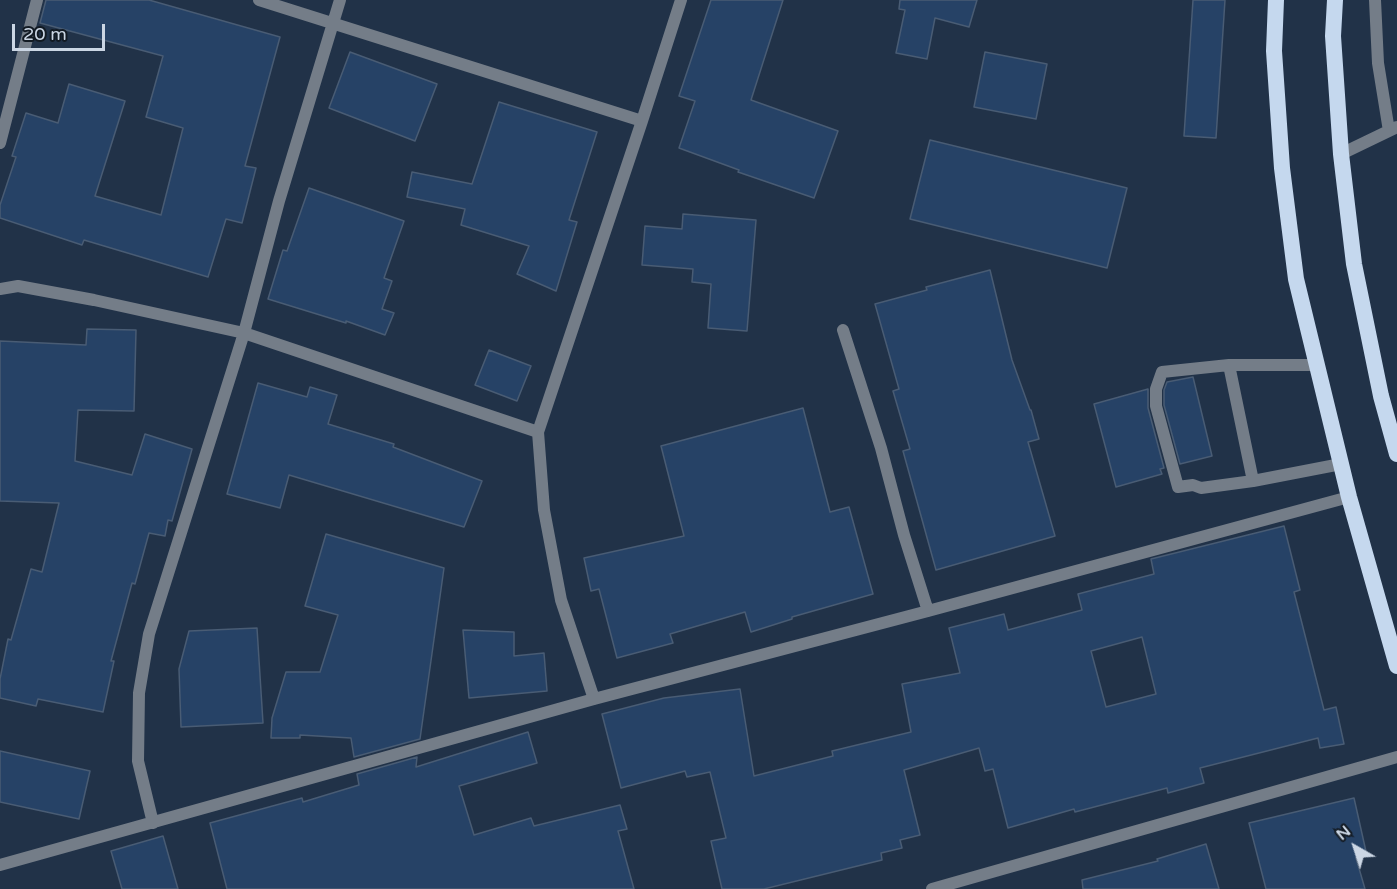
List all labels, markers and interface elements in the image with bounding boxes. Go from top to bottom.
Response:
scale bar [15,12,108,50]
text: 20 m [23,23,67,45]
north arrow [1325,817,1385,877]
text: N [1332,821,1355,845]

